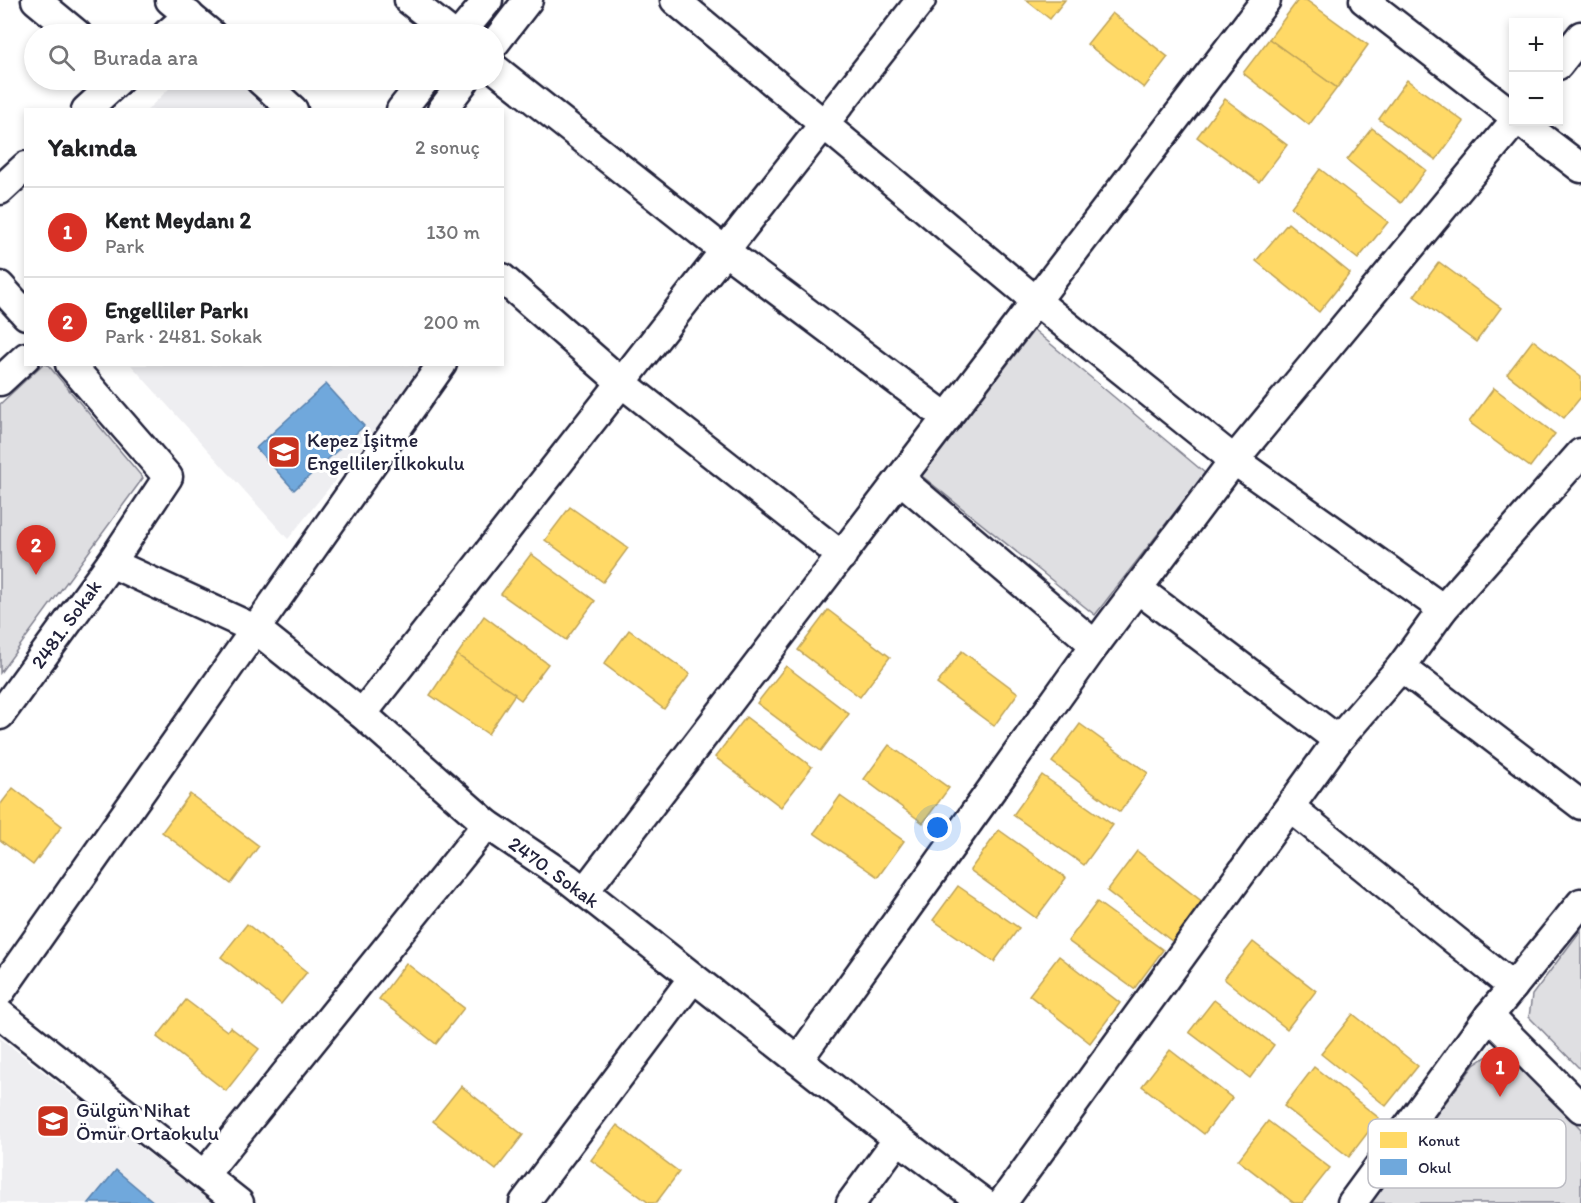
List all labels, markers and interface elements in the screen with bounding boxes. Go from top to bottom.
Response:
map controls [1509,18,1563,126]
button: + [1509,18,1563,72]
search box [24,24,504,90]
icon: search [45,41,78,74]
text: Burada ara [93,44,198,71]
button: − [1509,72,1563,126]
text: Yakında [48,131,137,163]
text: 2 sonuç [415,135,480,159]
text: Kent Meydanı 2 [105,207,251,234]
text: 1 [63,220,72,244]
text: 130 m [426,220,480,244]
text: Park [105,234,144,258]
text: Engelliler Parkı [105,297,249,324]
text: 2 [62,310,73,334]
text: 200 m [424,310,480,334]
text: Park · 2481. Sokak [105,324,262,348]
place label: Kepez İşitme Engelliler İlkokulu [307,428,465,475]
school or university icon: Kepez İşitme Engelliler İlkokulu [266,434,302,470]
pin: 2 [16,526,56,575]
street label: 2481. Sokak [26,575,106,673]
your location [923,813,952,842]
street label: 2470. Sokak [504,831,604,913]
pin: 1 [1480,1048,1520,1097]
place label: Gülgün Nihat Ömür Ortaokulu [76,1098,219,1145]
school or university icon: Gülgün Nihat Ömür Ortaokulu [35,1103,71,1139]
legend [1368,1119,1566,1188]
text: Konut [1418,1131,1460,1150]
text: Okul [1418,1158,1452,1177]

